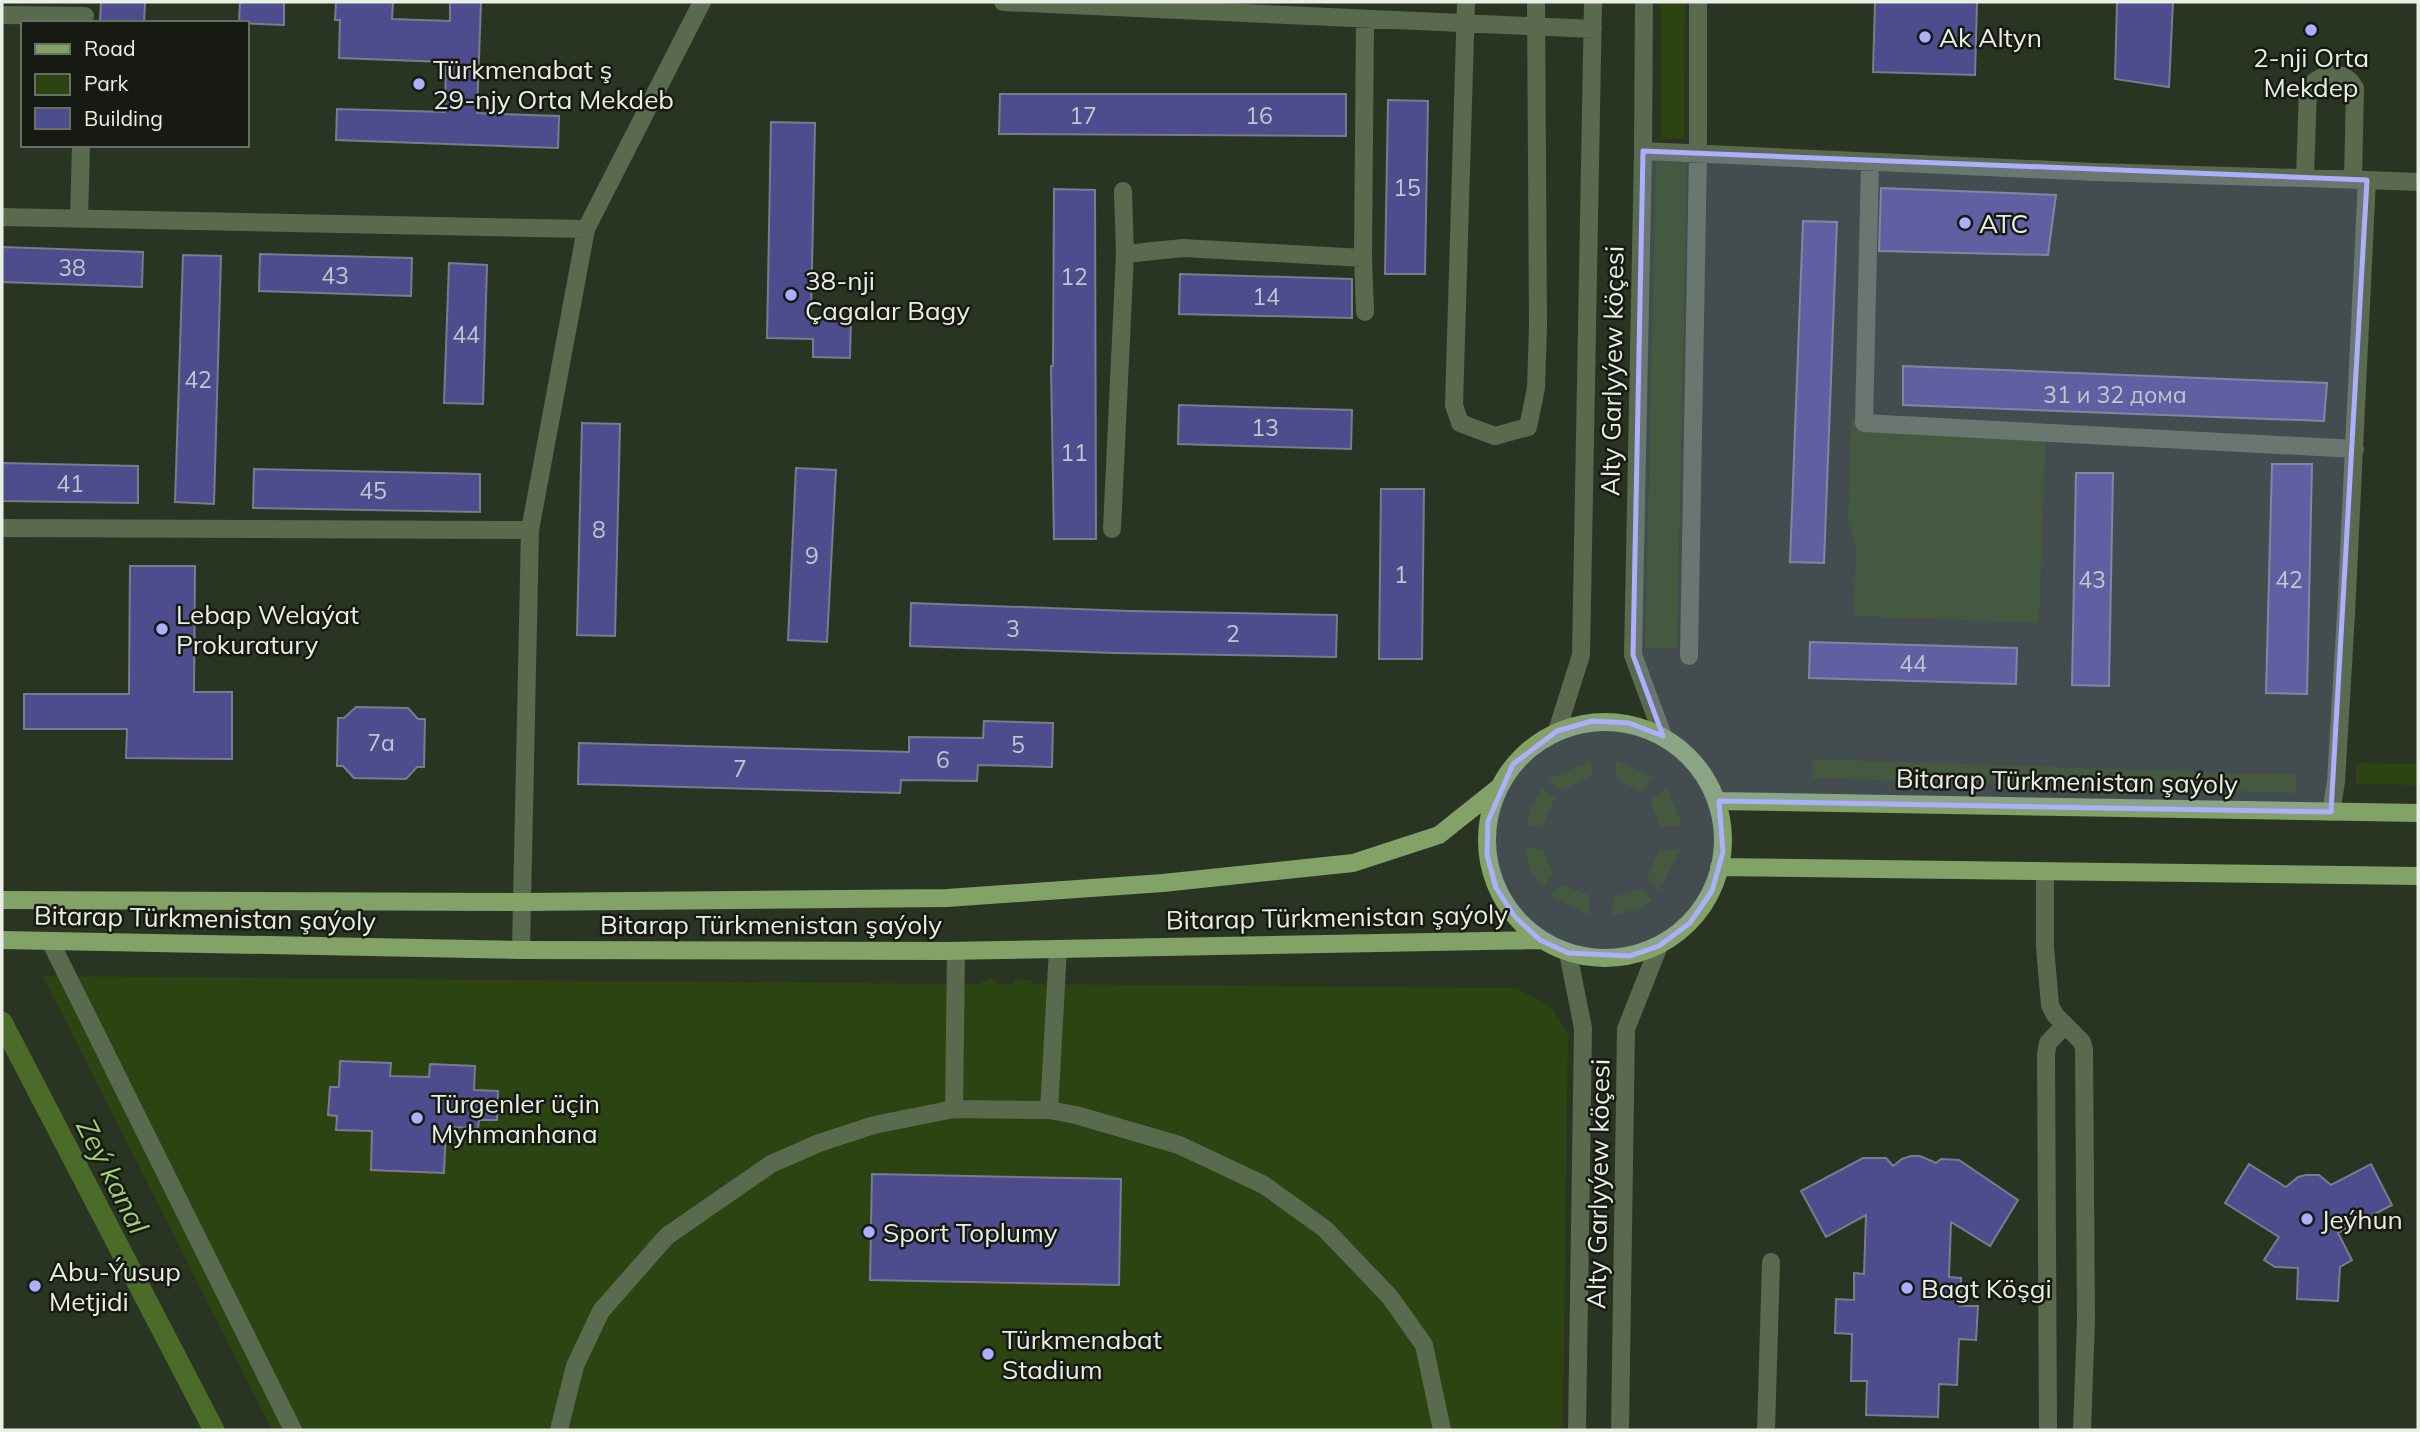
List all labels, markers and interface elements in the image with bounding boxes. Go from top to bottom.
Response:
legend [21,21,248,147]
place label: Ak Altyn [1939,21,2042,54]
marker: 2-nji Orta Mekdep [2303,22,2319,38]
marker: Ak Altyn [1917,29,1933,45]
text: Road [84,35,135,61]
place label: 2-nji Orta Mekdep [2253,41,2369,104]
place label: Türkmenabat ş 29-njy Orta Mekdeb [433,53,674,116]
text: Park [84,70,128,96]
marker: Türkmenabat ş 29-njy Orta Mekdeb [411,76,427,92]
house number: 17 [1069,101,1097,130]
house number: 16 [1245,101,1273,130]
text: Building [84,105,163,131]
house number: 15 [1393,173,1421,202]
place label: АТС [1979,207,2028,240]
marker: АТС [1957,215,1973,231]
street label: Alty Garlyýew köçesi [1593,246,1631,496]
house number: 38 [58,253,86,282]
house number: 43 [321,261,349,290]
house number: 12 [1060,262,1088,291]
place label: 38-nji Çagalar Bagy [805,264,970,327]
house number: 14 [1252,282,1280,311]
marker: 38-nji Çagalar Bagy [783,287,799,303]
house number: 44 [452,320,480,349]
house number: 42 [184,365,212,394]
house number: 31 и 32 дома [2043,380,2187,409]
house number: 13 [1251,413,1279,442]
house number: 11 [1060,438,1088,467]
house number: 41 [56,469,84,498]
house number: 45 [359,476,387,505]
house number: 8 [592,515,606,544]
house number: 9 [805,541,819,570]
house number: 1 [1394,560,1408,589]
house number: 43 [2078,565,2106,594]
house number: 42 [2275,565,2303,594]
place label: Lebap Welaýat Prokuratury [176,598,359,661]
house number: 3 [1006,614,1020,643]
house number: 2 [1226,619,1240,648]
marker: Lebap Welaýat Prokuratury [154,621,170,637]
house number: 44 [1899,649,1927,678]
house number: 7a [367,728,395,757]
house number: 5 [1011,730,1025,759]
house number: 6 [936,745,950,774]
house number: 7 [733,754,747,783]
street label: Bitarap Türkmenistan şaýoly [1896,762,2239,800]
street label: Bitarap Türkmenistan şaýoly [1166,898,1509,936]
street label: Bitarap Türkmenistan şaýoly [34,899,377,937]
street label: Bitarap Türkmenistan şaýoly [600,908,942,941]
street label: Alty Garlyýew köçesi [1579,1059,1617,1309]
place label: Türgenler üçin Myhmanhana [431,1087,600,1150]
marker: Türgenler üçin Myhmanhana [409,1110,425,1126]
water label: Zeý kanal [69,1113,157,1240]
place label: Jeýhun [2321,1203,2403,1236]
marker: Jeýhun [2299,1211,2315,1227]
place label: Sport Toplumy [883,1216,1058,1249]
marker: Sport Toplumy [861,1224,877,1240]
place label: Abu-Ýusup Metjidi [49,1255,181,1318]
place label: Bagt Köşgi [1921,1272,2052,1305]
marker: Abu-Ýusup Metjidi [27,1278,43,1294]
marker: Bagt Köşgi [1899,1280,1915,1296]
place label: Türkmenabat Stadium [1002,1323,1162,1386]
marker: Türkmenabat Stadium [980,1346,996,1362]

